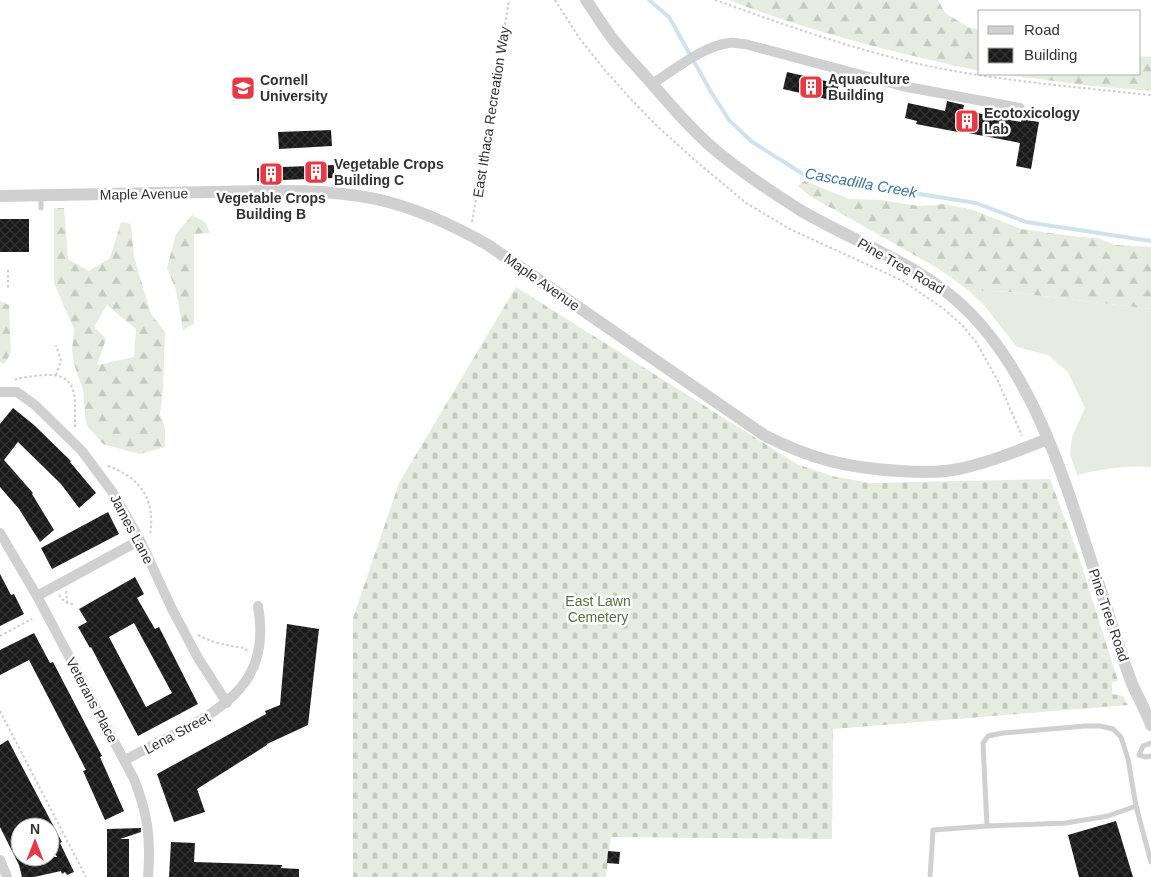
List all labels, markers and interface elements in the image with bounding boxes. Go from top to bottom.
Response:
legend [978,10,1141,75]
text: Road [1024,21,1060,38]
street label: East Ithaca Recreation Way [470,25,512,199]
text: Building [1024,46,1077,63]
place label: Aquaculture Building [828,71,910,103]
place label: Cornell University [260,72,328,104]
building icon: Aquaculture Building [798,74,824,100]
school or university icon: Cornell University [230,75,256,101]
place label: Ecotoxicology Lab [984,105,1080,137]
building icon: Ecotoxicology Lab [954,108,980,134]
place label: Vegetable Crops Building C [334,156,444,188]
building icon: Vegetable Crops Building C [303,159,329,185]
building icon: Vegetable Crops Building B [258,161,284,187]
water label: Cascadilla Creek [804,164,920,201]
street label: Maple Avenue [100,185,189,203]
place label: Vegetable Crops Building B [216,190,326,222]
street label: Pine Tree Road [855,235,947,297]
street label: Maple Avenue [501,250,583,314]
street label: James Lane [107,492,157,567]
street label: Pine Tree Road [1086,566,1132,664]
park label: East Lawn Cemetery [565,593,631,625]
street label: Veterans Place [63,655,121,746]
street label: Lena Street [141,709,213,757]
north arrow [10,817,60,867]
text: N [30,821,40,837]

